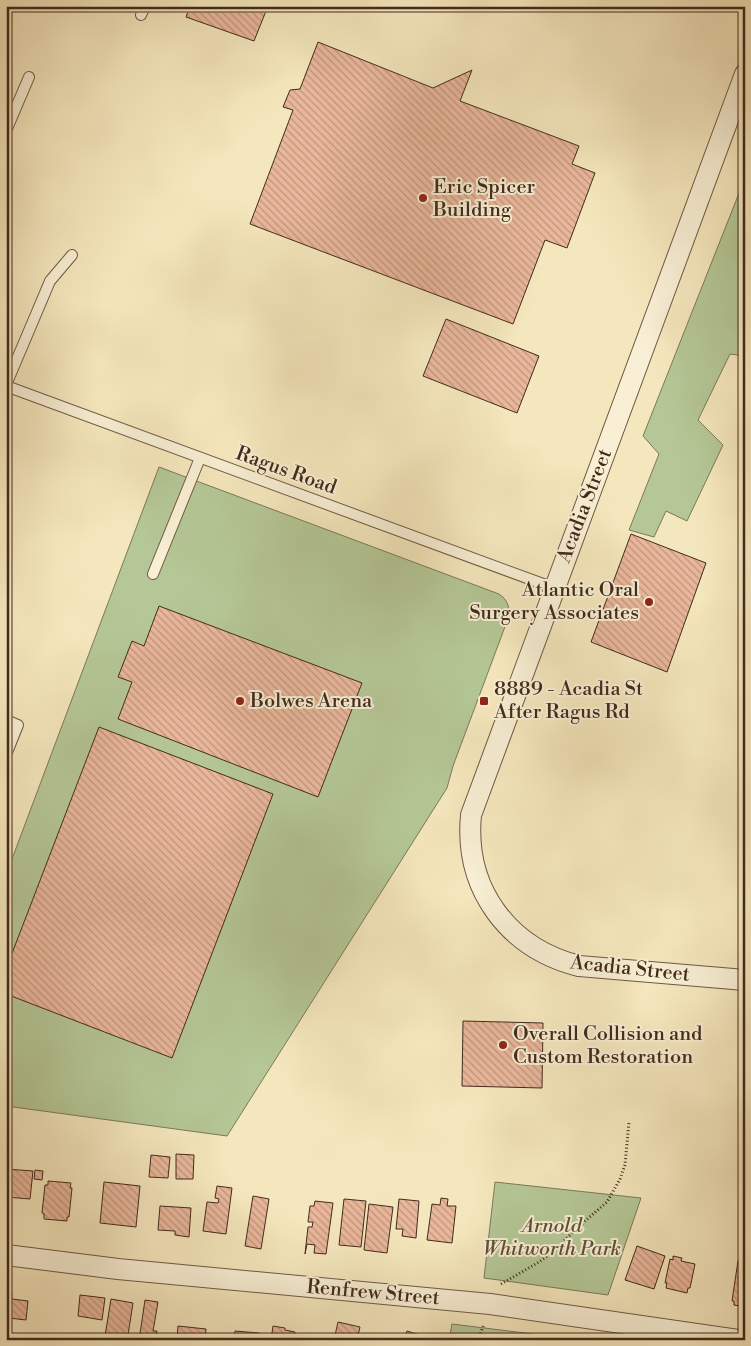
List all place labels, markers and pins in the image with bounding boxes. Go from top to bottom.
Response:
place label: Eric Spicer Building [432,175,536,223]
marker: Eric Spicer Building [417,192,429,204]
place label: Atlantic Oral Surgery Associates [469,578,639,626]
marker: Atlantic Oral Surgery Associates [643,596,655,608]
place label: 8889 - Acadia St After Ragus Rd [493,677,643,725]
place label: Bolwes Arena [249,689,373,714]
marker: Bolwes Arena [234,695,246,707]
marker: 8889 - Acadia St After Ragus Rd [478,695,490,707]
place label: Overall Collision and Custom Restoration [513,1022,703,1070]
marker: Overall Collision and Custom Restoration [497,1039,509,1051]

